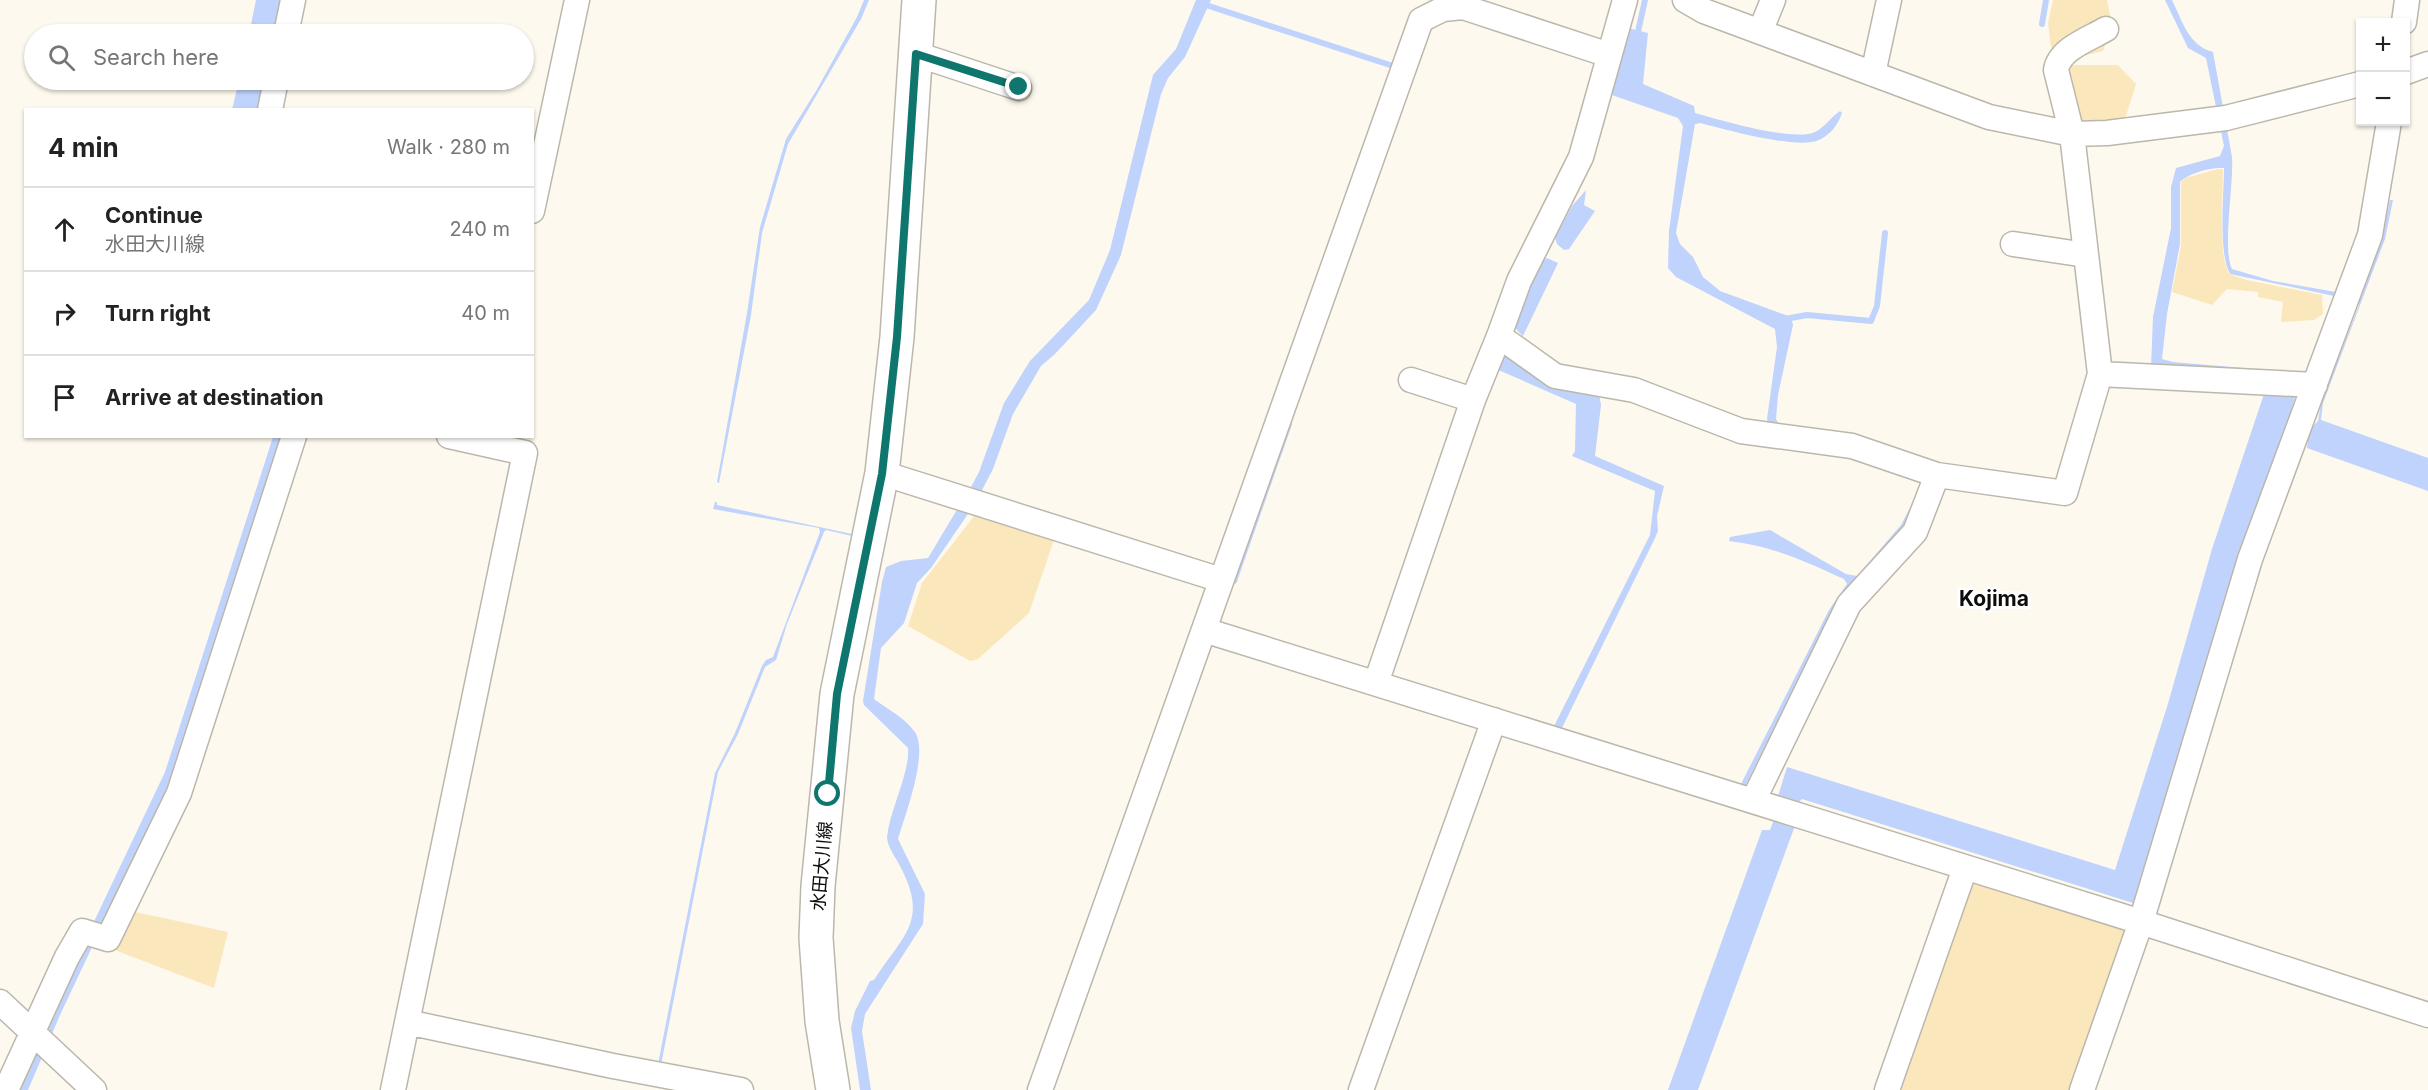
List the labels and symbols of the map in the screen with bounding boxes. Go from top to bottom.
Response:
route end [1005,73,1031,99]
district label: Kojima [1959,586,2029,611]
route start [814,780,840,806]
street label: 水田大川線 [807,820,836,912]

